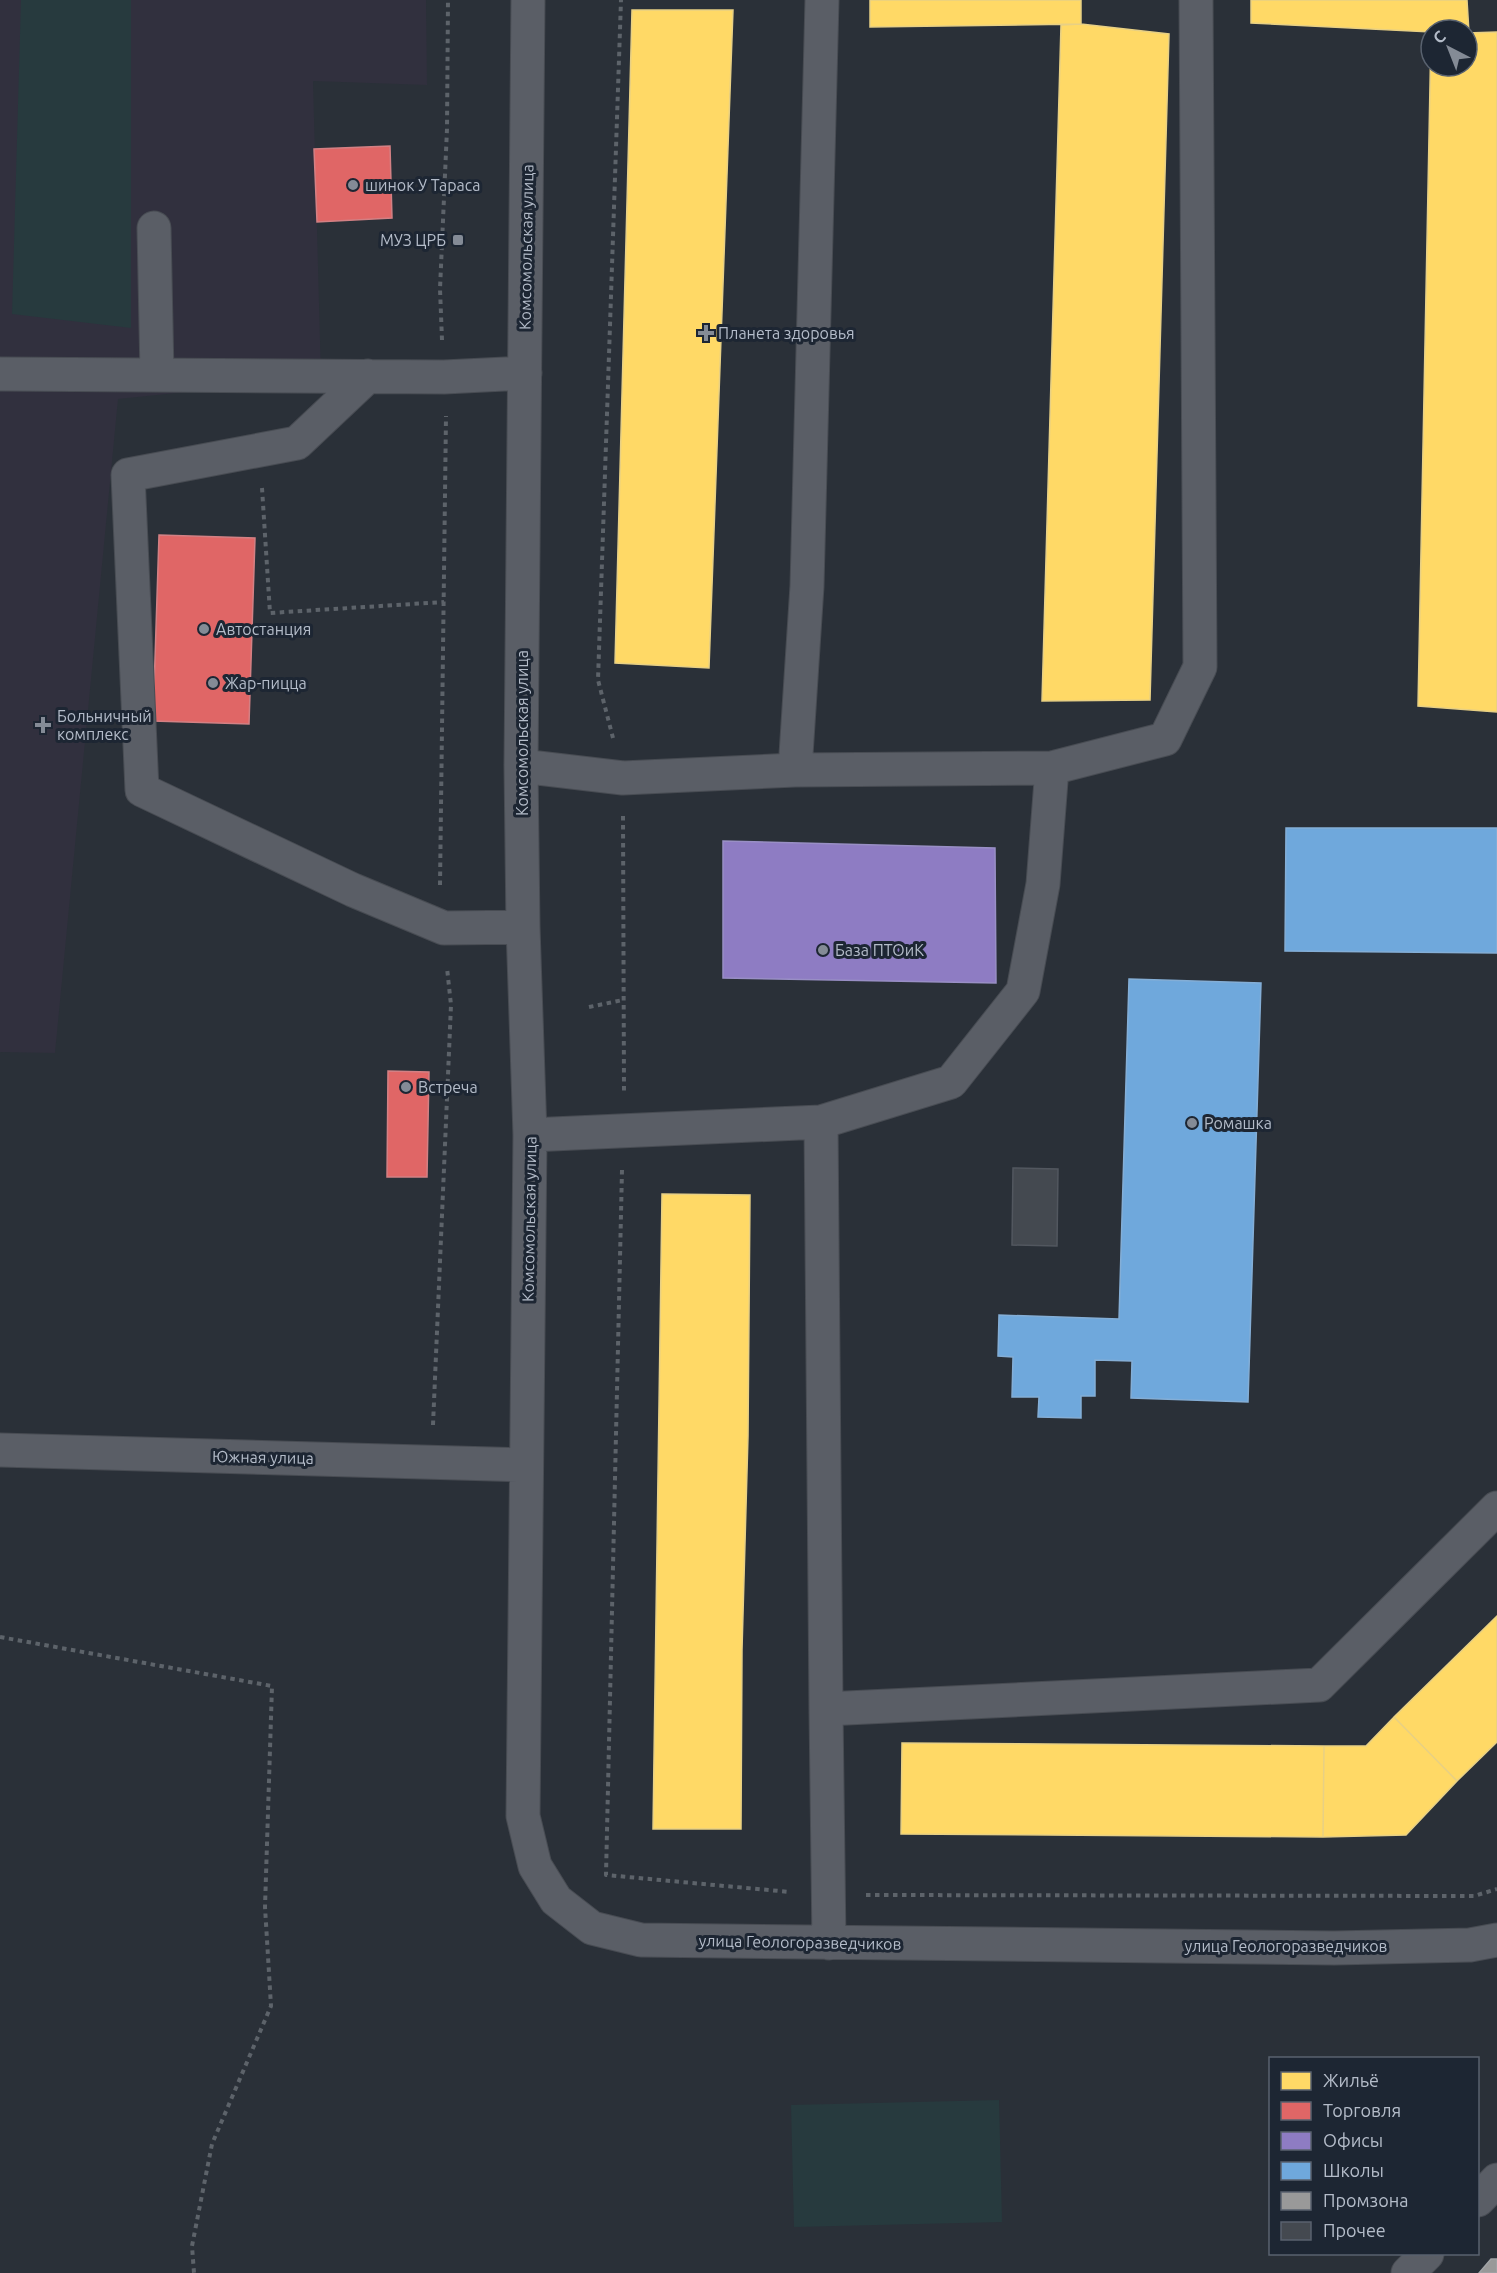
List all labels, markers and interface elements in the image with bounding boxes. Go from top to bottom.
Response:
north arrow [1419,18,1479,78]
text: С [1429,27,1449,47]
street label: Комсомольская улица [516,164,536,330]
place label: шинок У Тараса [365,176,480,194]
marker: шинок У Тараса [346,178,360,192]
place label: МУЗ ЦРБ [380,231,446,249]
marker: МУЗ ЦРБ [451,233,465,247]
place label: Планета здоровья [718,324,855,342]
marker: Планета здоровья [699,326,713,340]
place label: Автостанция [216,620,311,638]
marker: Автостанция [197,622,211,636]
street label: Комсомольская улица [513,650,531,816]
place label: Жар-пицца [225,674,307,692]
marker: Жар-пицца [206,676,220,690]
place label: Больничный комплекс [57,707,152,743]
marker: Больничный комплекс [34,716,52,734]
place label: База ПТОиК [835,941,924,959]
marker: База ПТОиК [816,943,830,957]
place label: Встреча [418,1078,478,1096]
marker: Встреча [399,1080,413,1094]
place label: Ромашка [1204,1114,1272,1132]
marker: Ромашка [1185,1116,1199,1130]
street label: Комсомольская улица [519,1136,539,1302]
street label: Южная улица [212,1447,314,1467]
street label: улица Геологоразведчиков [698,1931,902,1953]
street label: улица Геологоразведчиков [1185,1937,1387,1955]
legend [1269,2057,1479,2255]
text: Жильё [1323,2070,1379,2090]
text: Торговля [1323,2100,1401,2120]
text: Офисы [1323,2130,1383,2150]
text: Школы [1323,2160,1384,2180]
text: Промзона [1323,2190,1408,2210]
text: Прочее [1323,2220,1386,2240]

